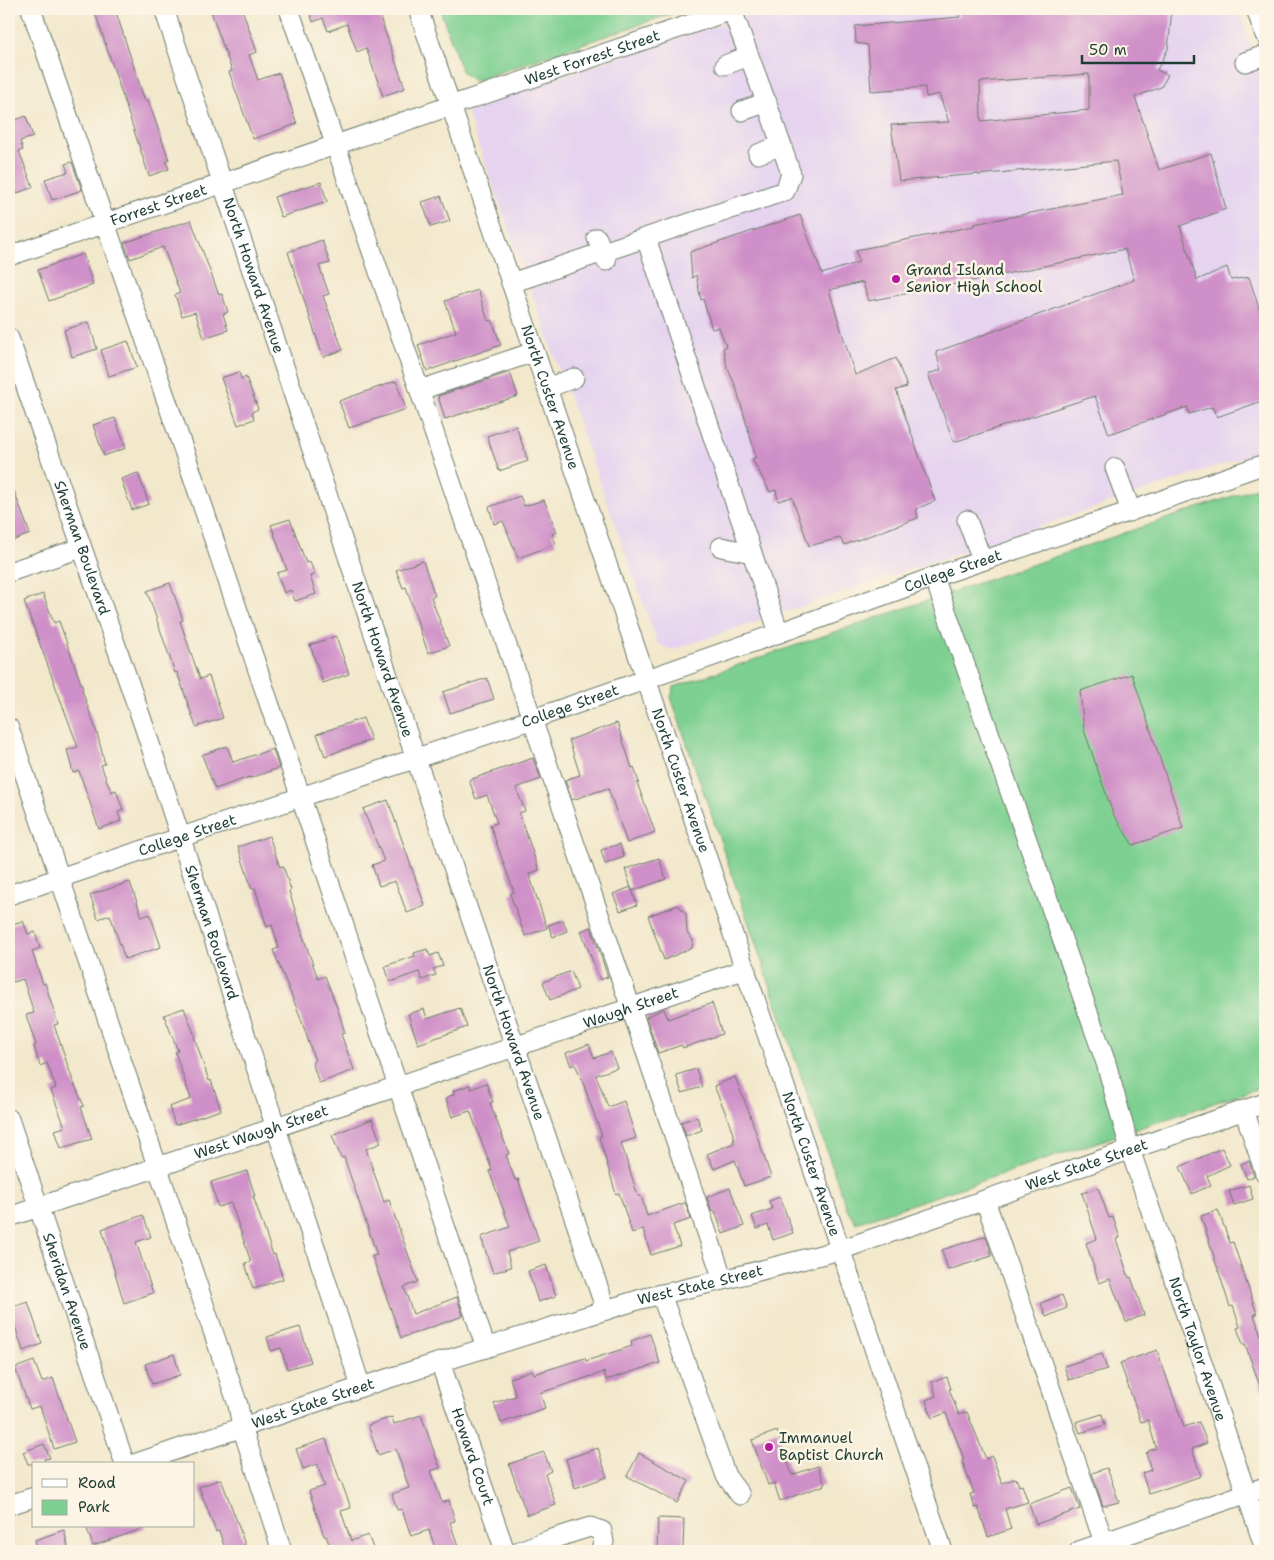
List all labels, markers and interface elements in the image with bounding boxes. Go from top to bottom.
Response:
street label: West Forrest Street [522,25,663,90]
scale bar [1082,32,1194,64]
text: 50 m [1089,40,1127,60]
street label: Forrest Street [108,179,210,231]
street label: North Howard Avenue [218,195,289,356]
place label: Grand Island Senior High School [906,260,1043,297]
marker: Grand Island Senior High School [890,273,902,285]
street label: North Custer Avenue [516,322,584,472]
street label: Sherman Boulevard [49,478,115,618]
street label: College Street [901,545,1004,597]
street label: North Howard Avenue [347,579,418,740]
street label: College Street [519,680,621,732]
street label: North Custer Avenue [647,706,715,856]
street label: College Street [136,809,239,861]
street label: Sherman Boulevard [180,862,243,1003]
street label: North Howard Avenue [478,962,550,1123]
street label: Waugh Street [580,982,681,1033]
street label: North Custer Avenue [777,1089,845,1239]
street label: West Waugh Street [191,1100,331,1164]
street label: West State Street [1023,1134,1150,1195]
street label: Sheridan Avenue [38,1230,96,1353]
street label: West State Street [635,1260,765,1310]
street label: North Taylor Avenue [1164,1274,1231,1424]
street label: West State Street [249,1373,377,1433]
street label: Howard Court [446,1405,499,1508]
place label: Immanuel Baptist Church [779,1428,884,1465]
marker: Immanuel Baptist Church [763,1441,775,1453]
legend [32,1462,195,1528]
text: Road [78,1473,116,1493]
text: Park [78,1497,110,1517]

